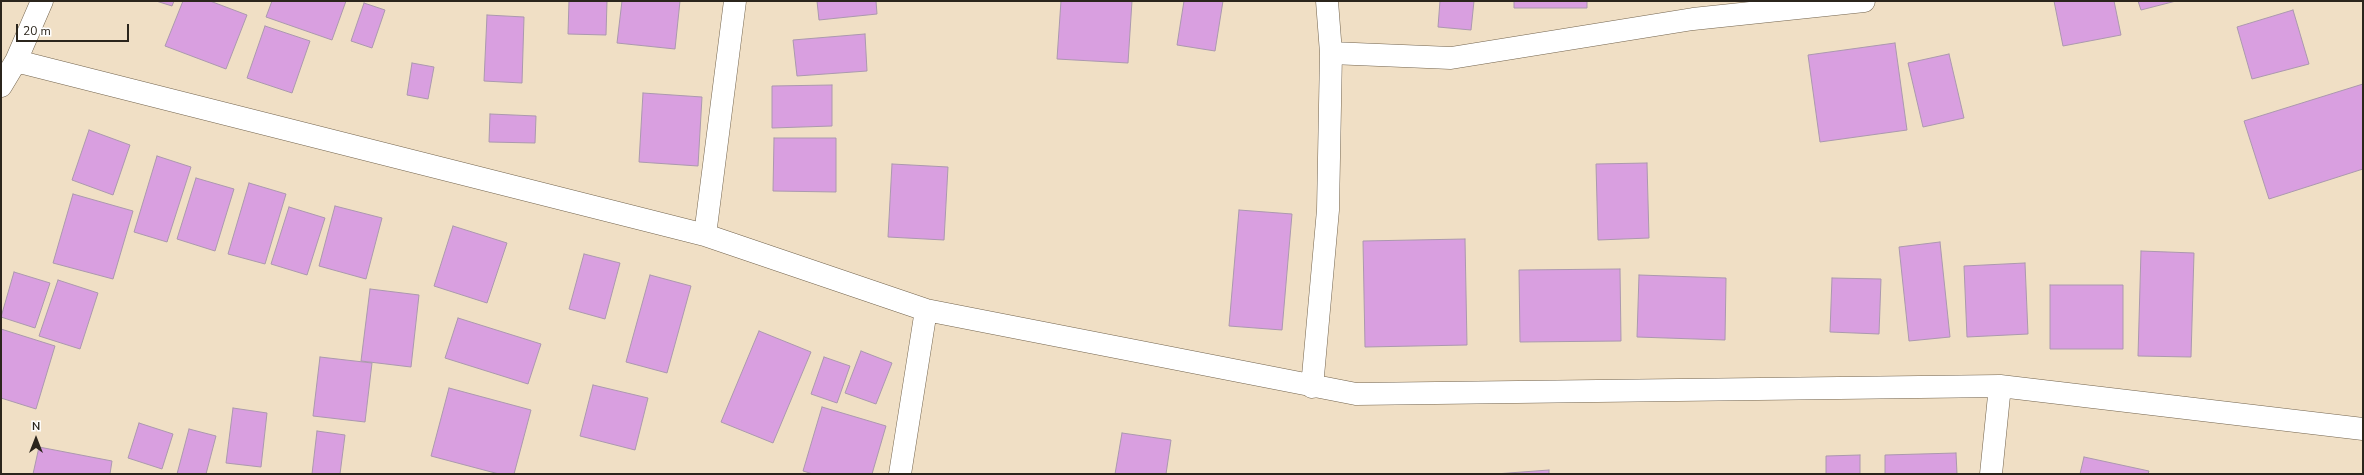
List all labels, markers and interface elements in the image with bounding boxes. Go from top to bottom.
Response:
scale bar [18,16,131,42]
text: 20 m [23,23,51,39]
north arrow [16,419,56,459]
text: N [32,419,40,434]

